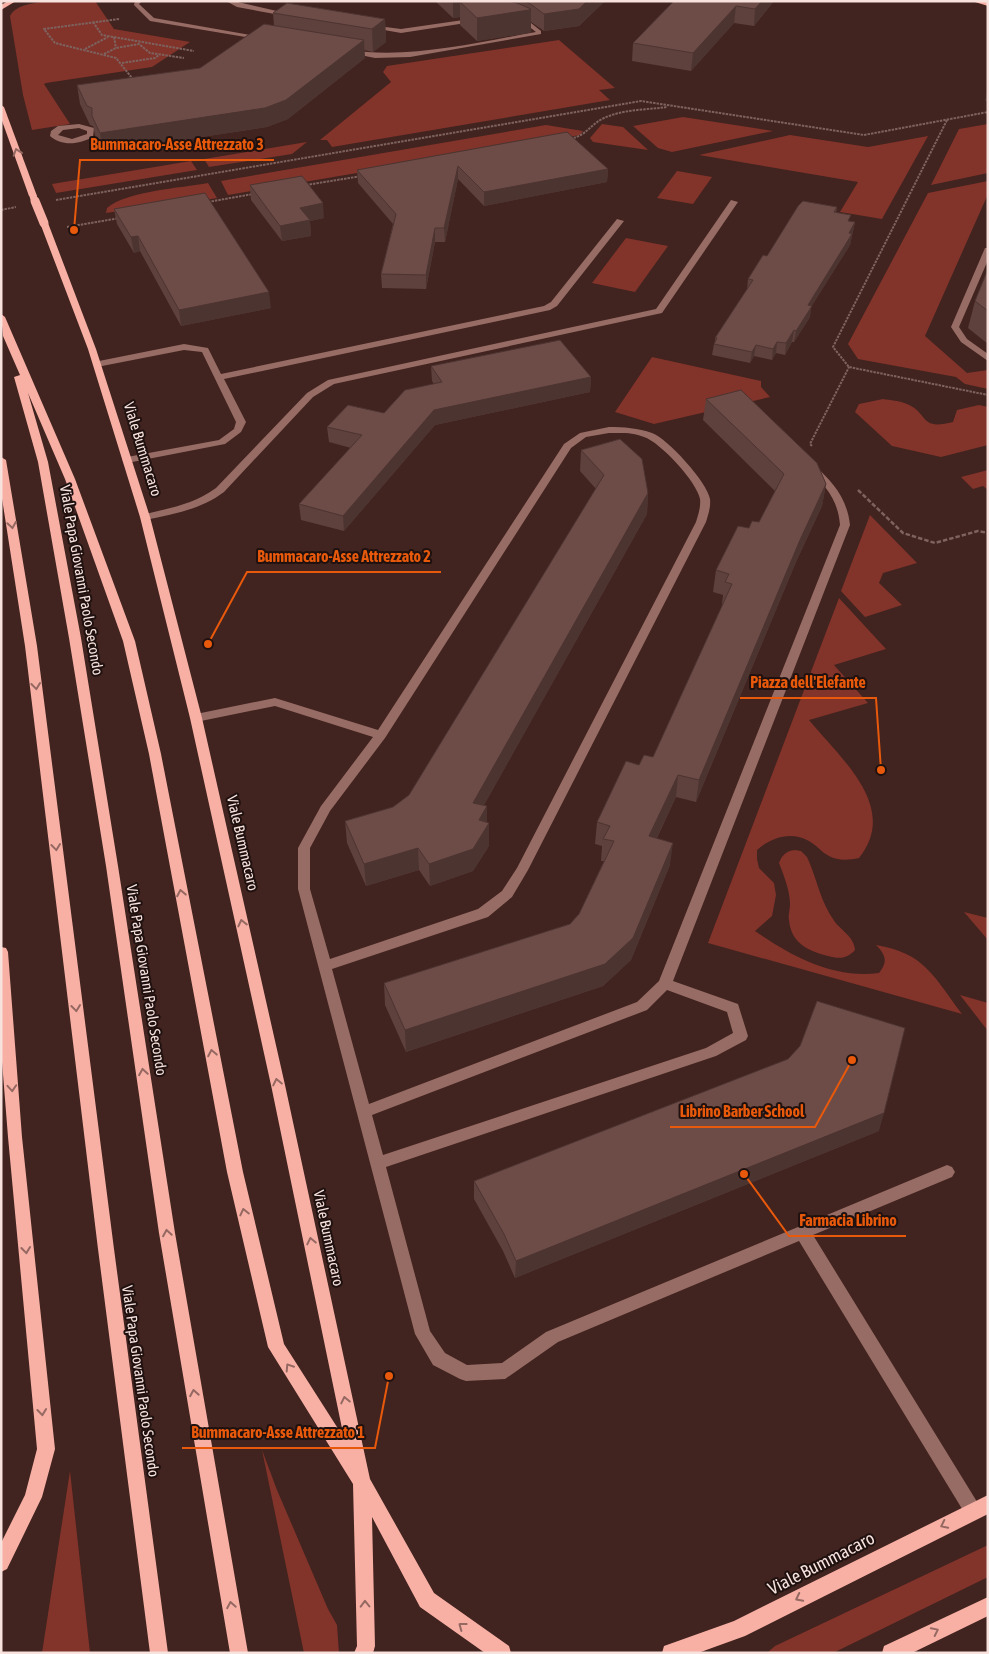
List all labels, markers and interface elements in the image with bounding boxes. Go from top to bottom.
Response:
callout: Bummacaro-Asse Attrezzato 3 [80,129,274,160]
text: Bummacaro-Asse Attrezzato 3 [90,135,264,153]
one-way arrow [13,148,23,157]
street label: Viale Bummacaro [121,400,165,498]
street label: Viale Papa Giovanni Paolo Secondo [57,483,107,677]
one-way arrow [7,521,17,529]
callout: Bummacaro-Asse Attrezzato 2 [247,541,441,572]
text: Bummacaro-Asse Attrezzato 2 [257,547,431,565]
callout: Piazza dell'Elefante [740,667,876,698]
text: Piazza dell'Elefante [750,673,866,691]
one-way arrow [30,682,41,690]
street label: Viale Bummacaro [224,794,262,892]
one-way arrow [50,843,61,851]
street label: Viale Papa Giovanni Paolo Secondo [124,883,170,1077]
one-way arrow [177,889,187,898]
one-way arrow [237,919,247,928]
one-way arrow [70,1005,81,1013]
one-way arrow [207,1048,218,1057]
one-way arrow [138,1068,149,1076]
one-way arrow [272,1078,283,1087]
one-way arrow [6,1085,17,1093]
callout: Librino Barber School [670,1096,815,1127]
text: Librino Barber School [680,1102,805,1120]
street label: Viale Bummacaro [311,1189,347,1287]
callout: Farmacia Librino [789,1205,906,1236]
one-way arrow [239,1208,250,1217]
text: Farmacia Librino [799,1211,897,1229]
one-way arrow [163,1228,173,1237]
one-way arrow [306,1237,317,1245]
one-way arrow [21,1246,32,1254]
street label: Viale Papa Giovanni Paolo Secondo [119,1284,163,1478]
one-way arrow [285,1364,295,1373]
one-way arrow [190,1388,200,1397]
one-way arrow [340,1395,351,1404]
one-way arrow [37,1408,48,1416]
callout: Bummacaro-Asse Attrezzato 1 [182,1417,375,1448]
text: Bummacaro-Asse Attrezzato 1 [191,1423,365,1441]
one-way arrow [940,1519,949,1529]
street label: Viale Bummacaro [764,1527,878,1599]
one-way arrow [795,1592,804,1603]
one-way arrow [226,1600,236,1609]
one-way arrow [360,1600,370,1608]
one-way arrow [458,1623,468,1632]
one-way arrow [930,1627,939,1637]

